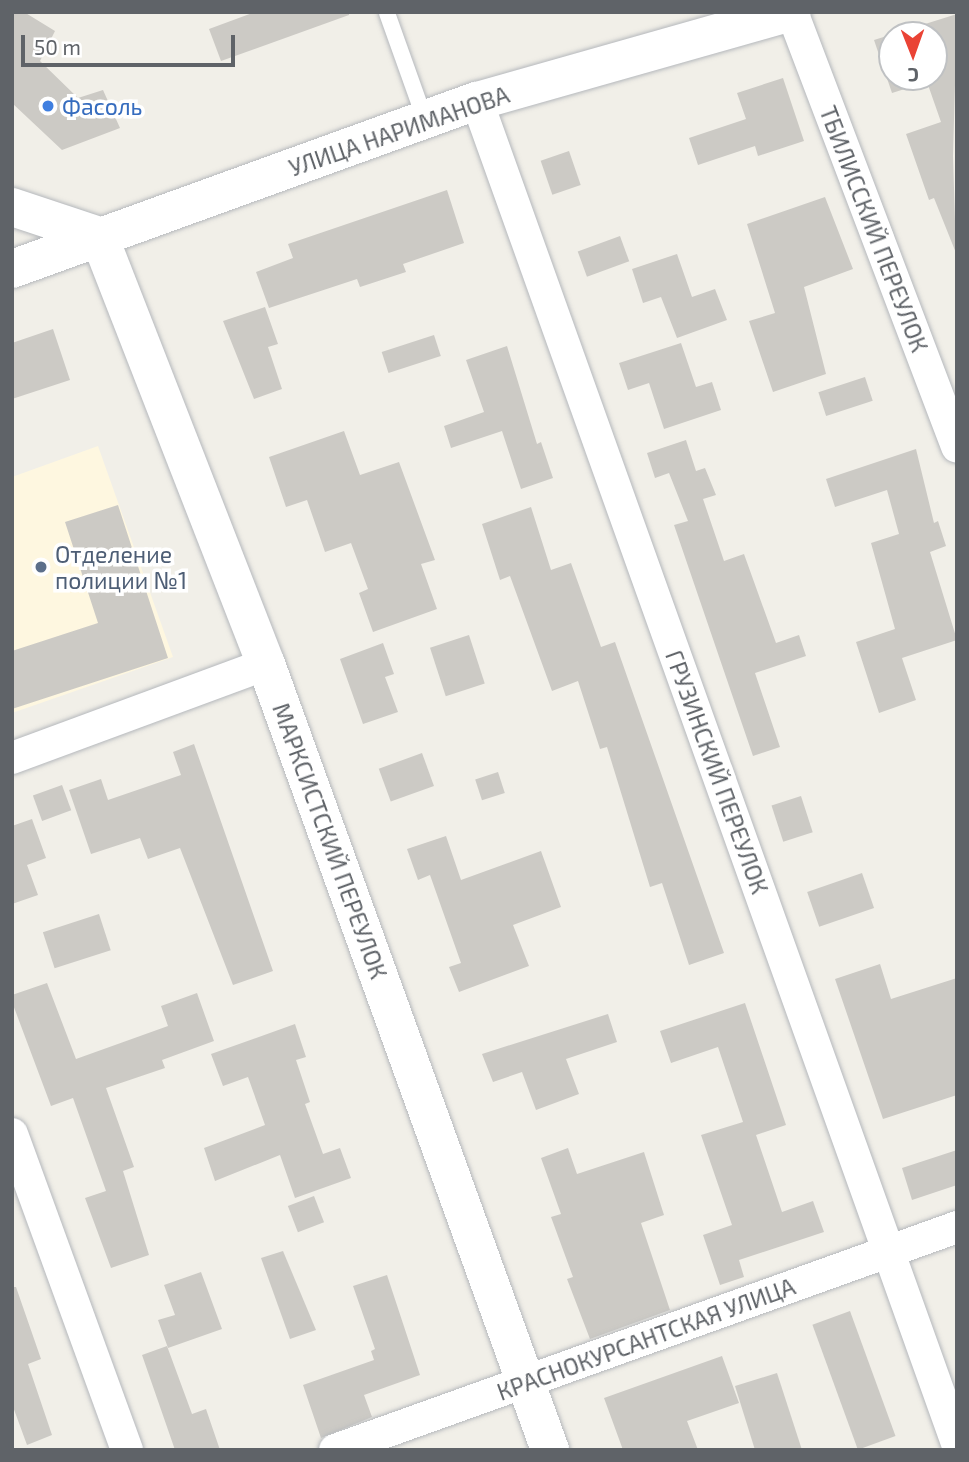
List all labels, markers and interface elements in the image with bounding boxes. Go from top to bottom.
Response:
scale bar [24,21,238,65]
north arrow [878,21,948,91]
text: 50 m [34,34,81,59]
text: С [908,64,919,87]
street label: УЛИЦА НАРИМАНОВА [285,80,513,182]
place label: Фасоль [62,92,142,120]
marker: Фасоль [40,98,56,114]
street label: ТБИЛИССКИЙ ПЕРЕУЛОК [814,102,934,356]
place label: Отделение полиции №1 [55,540,187,594]
marker: Отделение полиции №1 [33,559,49,575]
street label: ГРУЗИНСКИЙ ПЕРЕУЛОК [660,647,774,897]
street label: МАРКСИСТСКИЙ ПЕРЕУЛОК [267,699,393,983]
street label: КРАСНОКУРСАНТСКАЯ УЛИЦА [493,1272,799,1406]

